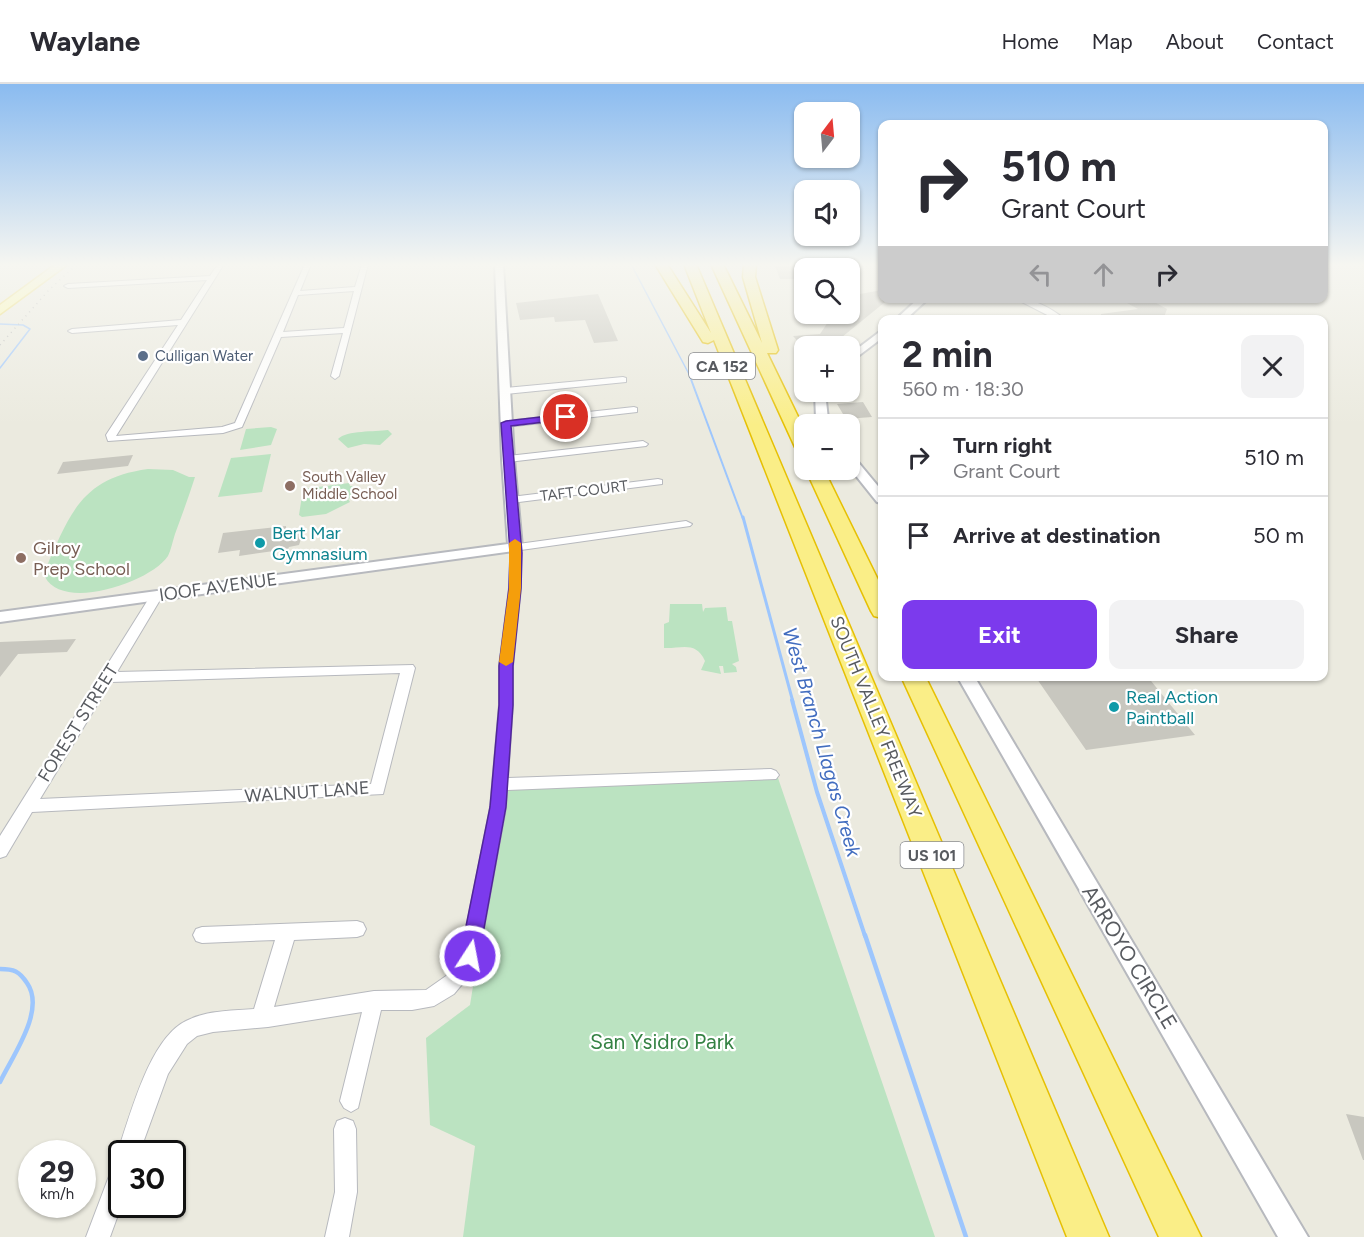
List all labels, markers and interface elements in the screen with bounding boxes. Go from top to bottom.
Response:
text: Waylane [30,24,140,58]
text: Home [1002,29,1059,54]
text: Map [1092,29,1133,54]
text: About [1166,29,1224,54]
text: Contact [1257,29,1334,54]
north arrow [794,102,860,168]
map controls [794,102,860,480]
text: 510 m [1001,141,1117,192]
icon: right [902,144,980,222]
button: sound [794,180,860,246]
text: Grant Court [1001,192,1146,225]
button: search [794,258,860,324]
icon: left [1024,258,1057,291]
icon: ahead [1087,258,1120,291]
icon: right [1150,258,1183,291]
text: 2 min [902,333,993,376]
button: close [1241,335,1304,398]
button: + [794,336,860,402]
place label: Culligan Water [155,347,253,365]
marker: Culligan Water [136,349,150,363]
road number: CA 152 [689,353,755,379]
text: 560 m · 18:30 [902,377,1024,401]
pin [540,391,591,442]
icon: arrive [549,400,582,433]
button: − [794,414,860,480]
text: Turn right [953,432,1052,459]
icon: right [902,441,935,474]
text: 510 m [1244,444,1304,471]
text: Grant Court [953,459,1060,483]
place label: South Valley Middle School [302,468,397,503]
street label: TAFT COURT [539,477,630,505]
marker: South Valley Middle School [283,479,297,493]
icon: arrive [902,519,935,552]
place label: Bert Mar Gymnasium [272,522,368,565]
text: Arrive at destination [953,522,1161,549]
text: 50 m [1253,522,1304,549]
marker: Bert Mar Gymnasium [253,536,267,550]
place label: Gilroy Prep School [33,537,130,580]
marker: Gilroy Prep School [14,551,28,565]
street label: IOOF AVENUE [158,568,278,606]
button: Exit [902,600,1097,669]
button: Share [1109,600,1304,669]
street label: SOUTH VALLEY FREEWAY [825,613,927,821]
water label: West Branch Llagas Creek [778,625,867,861]
street label: FOREST STREET [33,660,123,786]
place label: Real Action Paintball [1126,686,1218,729]
marker: Real Action Paintball [1107,700,1121,714]
street label: WALNUT LANE [244,777,370,807]
road number: US 101 [900,842,964,868]
street label: ARROYO CIRCLE [1077,881,1183,1033]
position arrow [438,924,502,988]
park label: San Ysidro Park [590,1029,735,1054]
speed limit sign: 30 [108,1140,186,1218]
text: 29 [40,1153,74,1190]
text: km/h [40,1185,74,1203]

